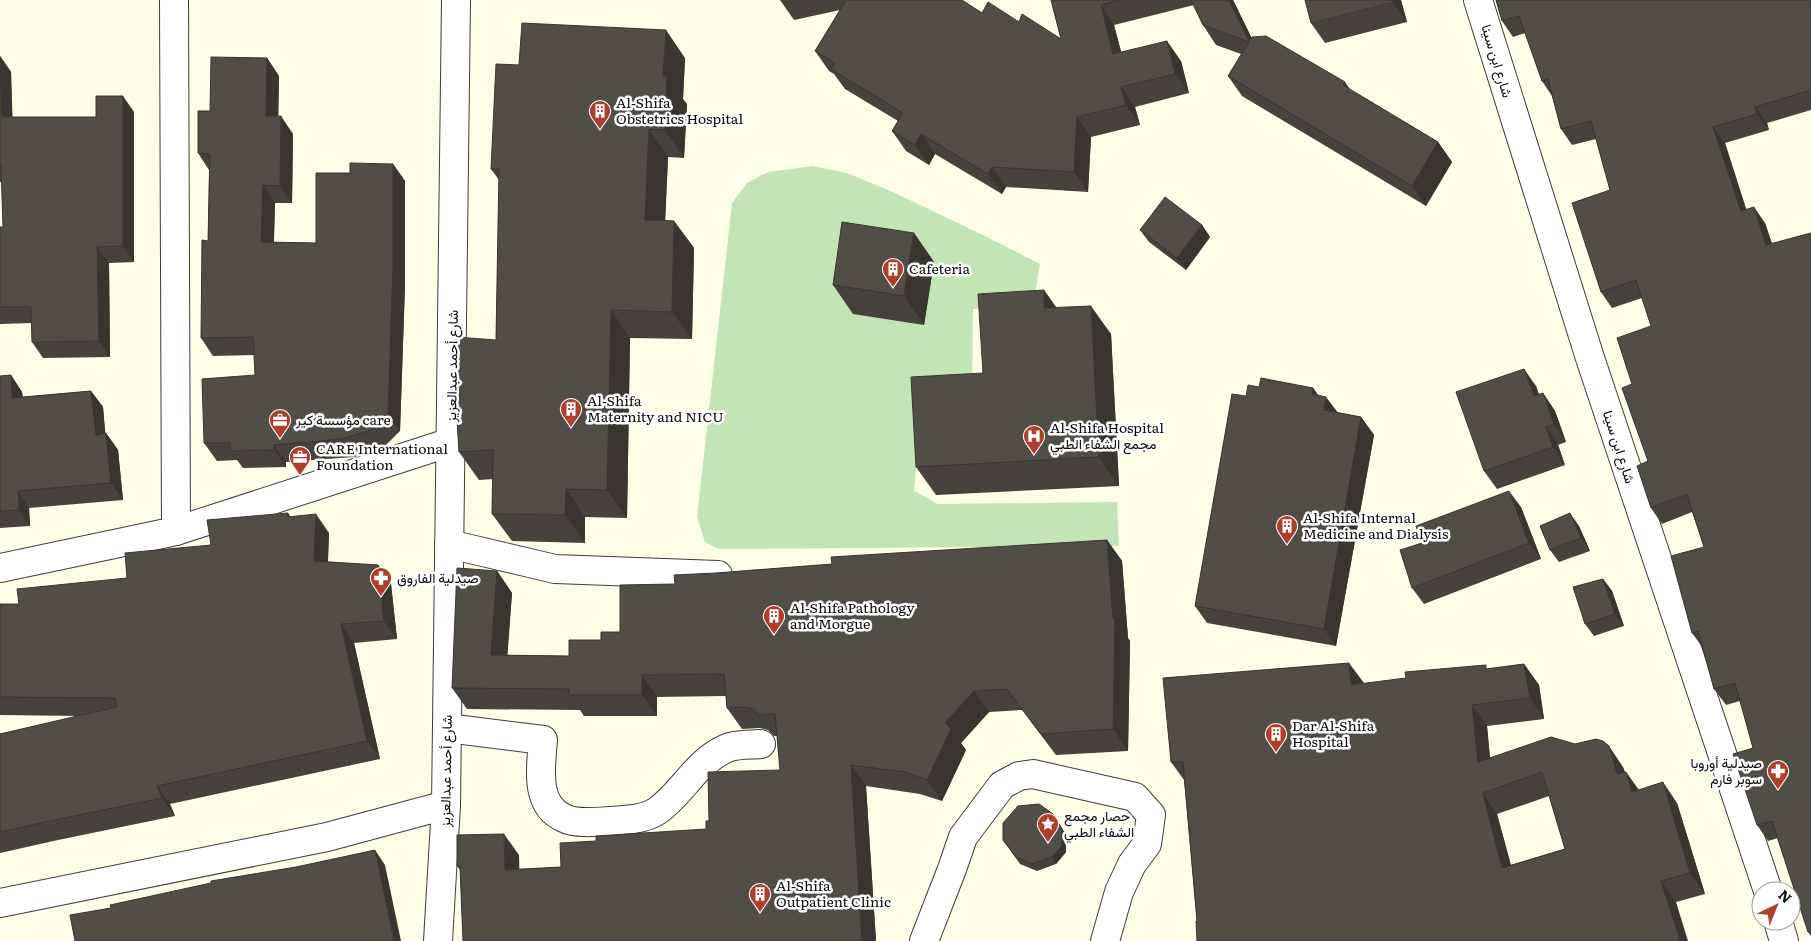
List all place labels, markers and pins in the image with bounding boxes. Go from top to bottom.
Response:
place label: Al-Shifa Obstetrics Hospital [616,92,743,128]
building icon: Al-Shifa Obstetrics Hospital [588,99,612,130]
building icon: Cafeteria [881,257,905,288]
place label: Cafeteria [909,258,971,278]
place label: Al-Shifa Maternity and NICU [587,390,724,426]
building icon: Al-Shifa Maternity and NICU [559,397,583,428]
office icon: مؤسسة كير care [268,408,292,439]
place label: مؤسسة كير care [295,409,391,429]
place label: Al-Shifa Hospital مجمع الشفاء الطبي [1050,417,1164,456]
hospital icon: Al-Shifa Hospital مجمع الشفاء الطبي [1022,424,1046,455]
place label: CARE International Foundation [316,438,448,474]
office icon: CARE International Foundation [288,445,312,476]
place label: Al-Shifa Internal Medicine and Dialysis [1303,507,1448,543]
building icon: Al-Shifa Internal Medicine and Dialysis [1275,514,1299,545]
pharmacy icon: صيدلية الفاروق [369,566,393,597]
place label: صيدلية الفاروق [397,567,479,587]
place label: Al-Shifa Pathology and Morgue [790,597,915,633]
building icon: Al-Shifa Pathology and Morgue [762,604,786,635]
place label: Dar Al-Shifa Hospital [1292,715,1375,751]
building icon: Dar Al-Shifa Hospital [1264,722,1288,753]
place label: صيدلية أوروبا سوبر فارم [1691,752,1762,788]
pharmacy icon: صيدلية أوروبا سوبر فارم [1766,759,1790,790]
place label: حصار مجمع الشفاء الطبي [1064,805,1134,844]
place icon: حصار مجمع الشفاء الطبي [1036,812,1060,843]
place label: Al-Shifa Outpatient Clinic [776,875,891,911]
building icon: Al-Shifa Outpatient Clinic [748,882,772,913]

